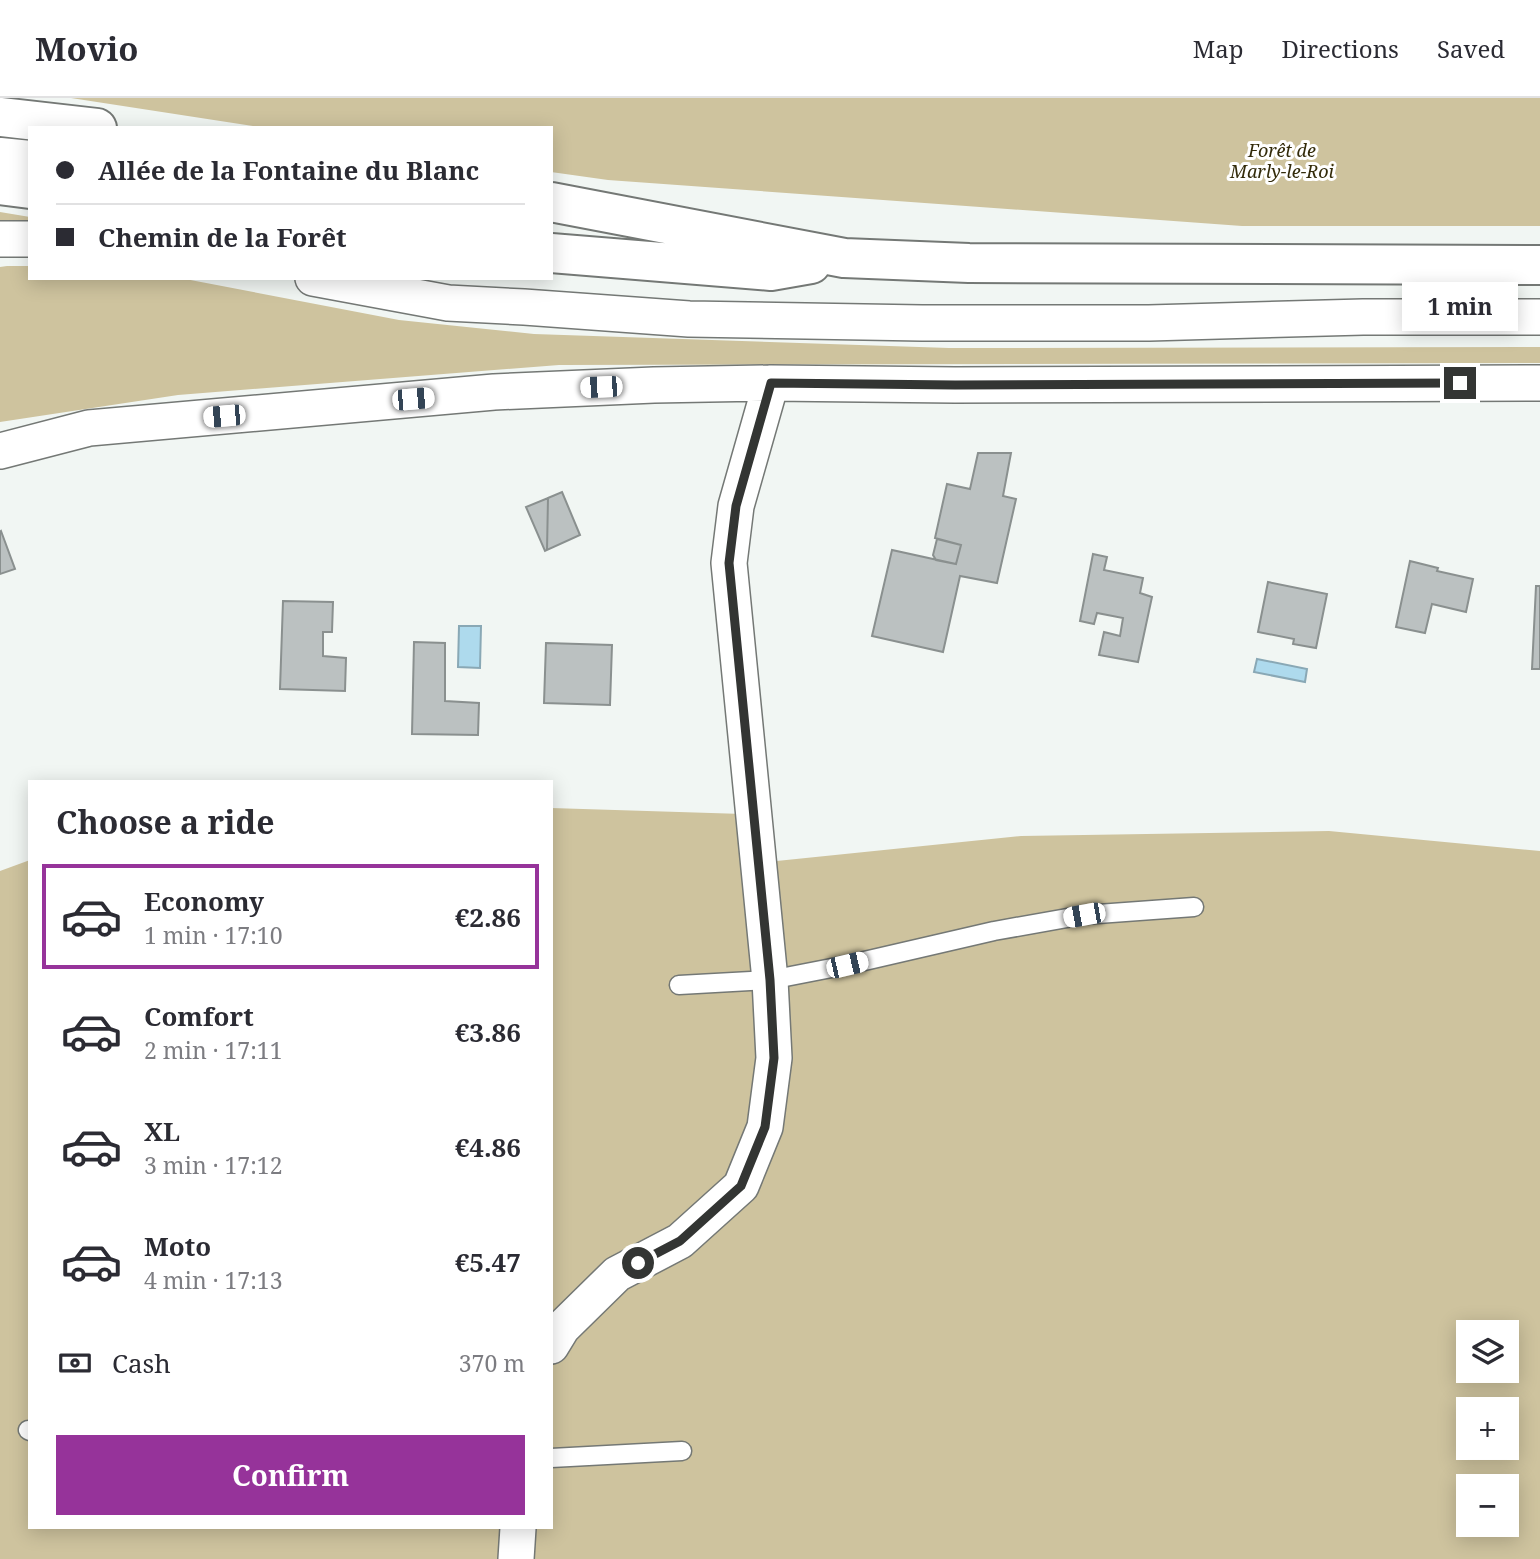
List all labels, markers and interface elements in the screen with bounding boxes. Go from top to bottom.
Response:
text: Movio [35,26,139,71]
text: Map [1193,32,1244,65]
text: Directions [1282,32,1399,65]
text: Saved [1437,32,1505,65]
park label: Forêt de Marly-le-Roi [1229,138,1335,183]
text: Allée de la Fontaine du Blanc [98,152,479,188]
text: Chemin de la Forêt [98,219,347,255]
callout: 1 min [1402,282,1518,330]
text: 1 min [1427,290,1493,322]
route end [1444,367,1476,399]
car [580,376,623,398]
car [392,387,435,411]
car [203,404,246,428]
text: Choose a ride [56,800,275,843]
text: Economy [144,883,264,919]
icon: car [60,885,123,948]
text: €2.86 [455,899,521,935]
car [1062,901,1107,929]
text: 1 min · 17:10 [144,919,282,951]
car [825,950,870,980]
text: Comfort [144,998,254,1034]
icon: car [60,1000,123,1063]
text: €3.86 [455,1014,521,1050]
text: 2 min · 17:11 [144,1034,282,1066]
text: XL [144,1113,180,1149]
icon: car [60,1115,123,1178]
text: €4.86 [455,1129,521,1165]
text: 3 min · 17:12 [144,1149,282,1181]
text: Moto [144,1228,211,1264]
icon: car [60,1230,123,1293]
text: €5.47 [455,1244,521,1280]
route start [622,1247,654,1279]
text: 4 min · 17:13 [144,1264,282,1296]
map controls [1456,1320,1519,1537]
button: layers [1456,1320,1519,1383]
icon: cash [56,1344,94,1382]
text: Cash [112,1345,171,1381]
text: 370 m [459,1347,525,1379]
button: + [1456,1397,1519,1460]
button: Confirm [56,1435,525,1515]
button: − [1456,1474,1519,1537]

